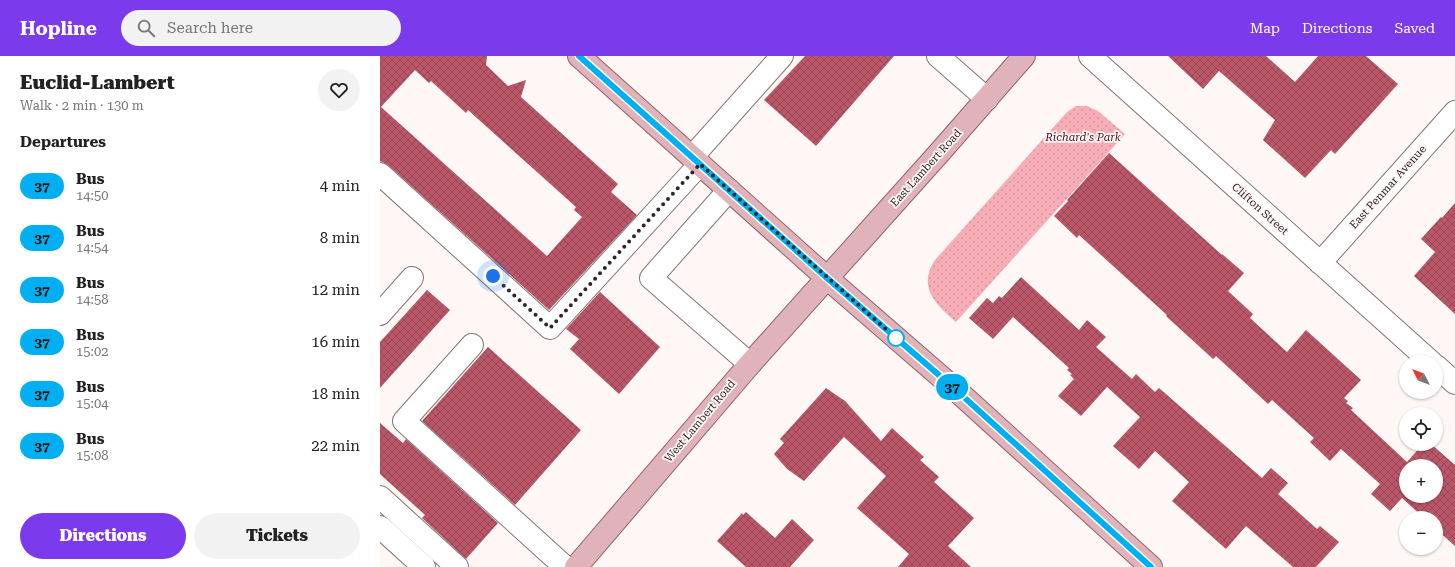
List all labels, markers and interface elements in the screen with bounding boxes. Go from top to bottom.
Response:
search box [121,10,401,46]
text: Hopline [20,17,97,40]
icon: search [135,17,157,39]
text: Search here [167,19,253,37]
text: Map [1250,20,1280,36]
text: Directions [1302,20,1372,36]
text: Saved [1394,20,1435,36]
button: heart [318,69,360,111]
text: Euclid-Lambert [20,71,175,94]
text: Walk · 2 min · 130 m [20,98,144,113]
street label: East Lambert Road [888,127,964,209]
park label: Richard's Park [1044,131,1121,144]
text: Departures [20,133,106,151]
street label: East Penmar Avenue [1347,143,1429,231]
text: Bus [76,170,104,188]
text: 4 min [320,177,360,195]
text: 37 [34,178,50,194]
street label: Clifton Street [1229,180,1291,238]
text: 14:50 [76,188,108,203]
text: Bus [76,222,104,240]
text: 8 min [320,229,360,247]
text: 37 [34,230,50,246]
text: 14:54 [76,240,108,255]
your location [483,266,503,286]
text: Bus [76,274,104,292]
text: 12 min [311,281,360,299]
text: 37 [34,282,50,298]
text: 14:58 [76,292,108,307]
text: Bus [76,326,104,344]
unlabelled marker [887,329,905,347]
text: 16 min [311,333,360,351]
text: 37 [34,334,50,350]
text: 15:02 [76,344,108,359]
north arrow [1399,355,1443,399]
map controls [1399,355,1443,555]
line badge: 37 [934,374,970,400]
street label: West Lambert Road [662,377,738,465]
text: Bus [76,378,104,396]
text: 37 [944,379,960,395]
text: 18 min [311,385,360,403]
text: 37 [34,386,50,402]
text: 15:04 [76,396,108,411]
button: locate [1399,407,1443,451]
text: Bus [76,430,104,448]
text: 22 min [311,437,360,455]
text: 37 [34,438,50,454]
text: 15:08 [76,448,108,463]
button: + [1399,459,1443,503]
button: − [1399,511,1443,555]
button: Directions [20,513,186,559]
button: Tickets [194,513,360,559]

